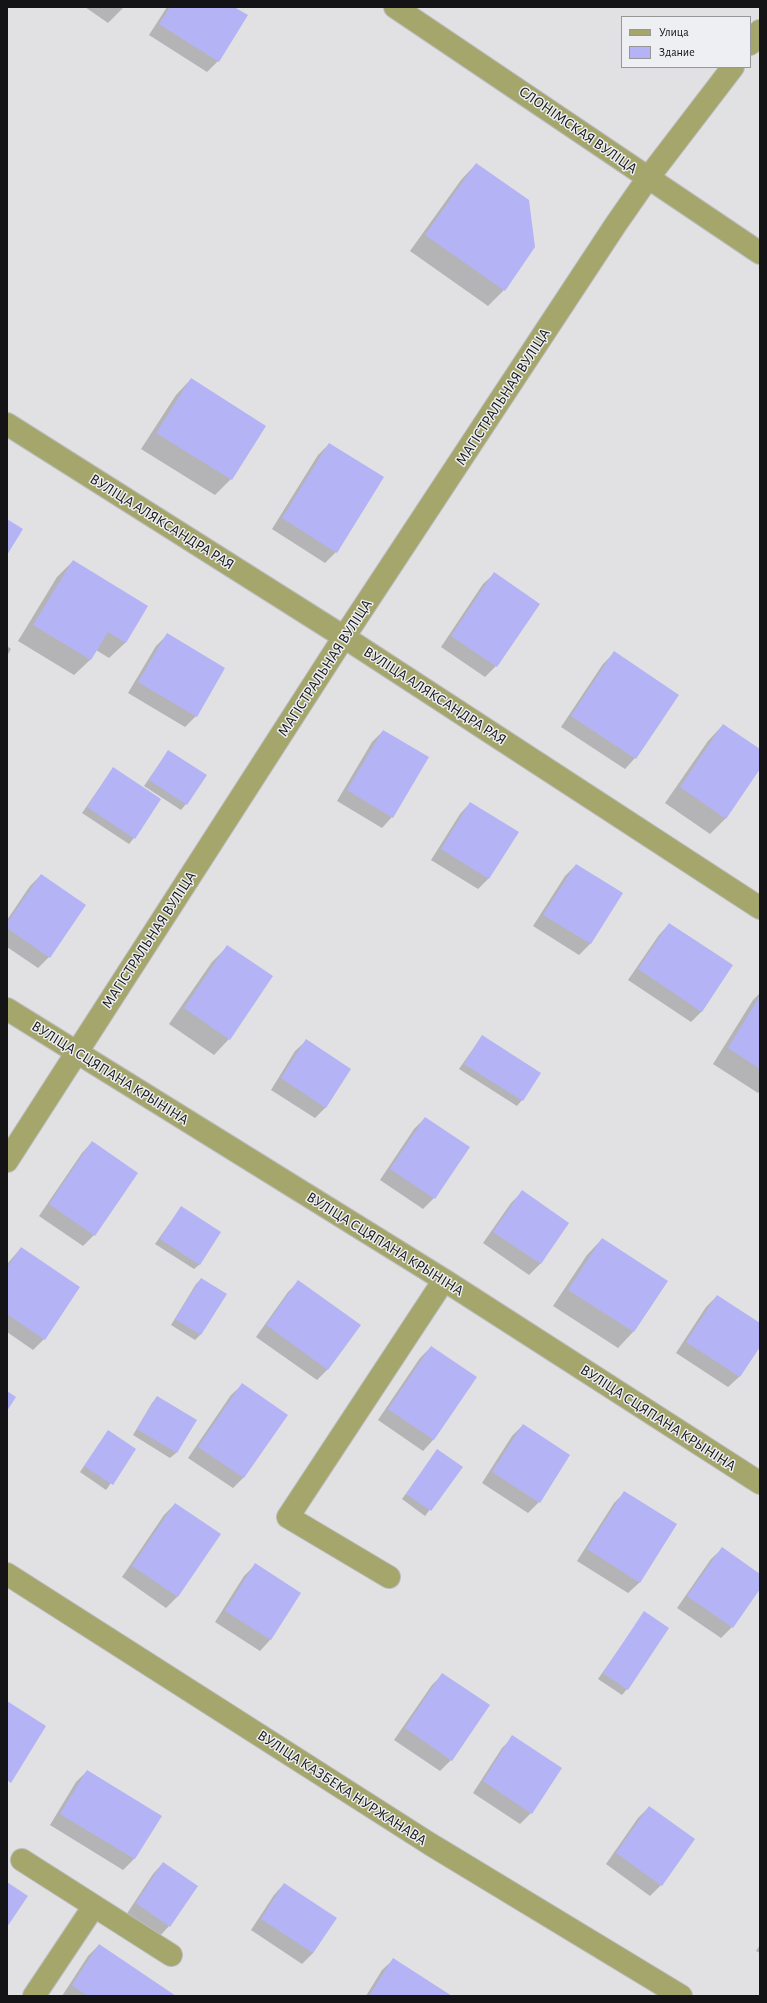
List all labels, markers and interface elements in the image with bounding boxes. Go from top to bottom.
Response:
legend [621,16,751,68]
text: Улица [659,26,689,38]
text: Здание [659,46,695,58]
street label: СЛОНІМСКАЯ ВУЛІЦА [515,82,641,178]
street label: МАГІСТРАЛЬНАЯ ВУЛІЦА [452,325,554,469]
street label: ВУЛІЦА АЛЯКСАНДРА РАЯ [86,470,238,574]
street label: МАГІСТРАЛЬНАЯ ВУЛІЦА [274,596,376,740]
street label: ВУЛІЦА АЛЯКСАНДРА РАЯ [360,643,510,749]
street label: МАГІСТРАЛЬНАЯ ВУЛІЦА [98,868,200,1012]
street label: ВУЛІЦА СЦЯПАНА КРЫНІНА [28,1017,192,1129]
street label: ВУЛІЦА СЦЯПАНА КРЫНІНА [303,1188,467,1300]
street label: ВУЛІЦА СЦЯПАНА КРЫНІНА [577,1361,739,1475]
street label: ВУЛІЦА КАЗБЕКА НУРЖАНАВА [254,1726,430,1850]

